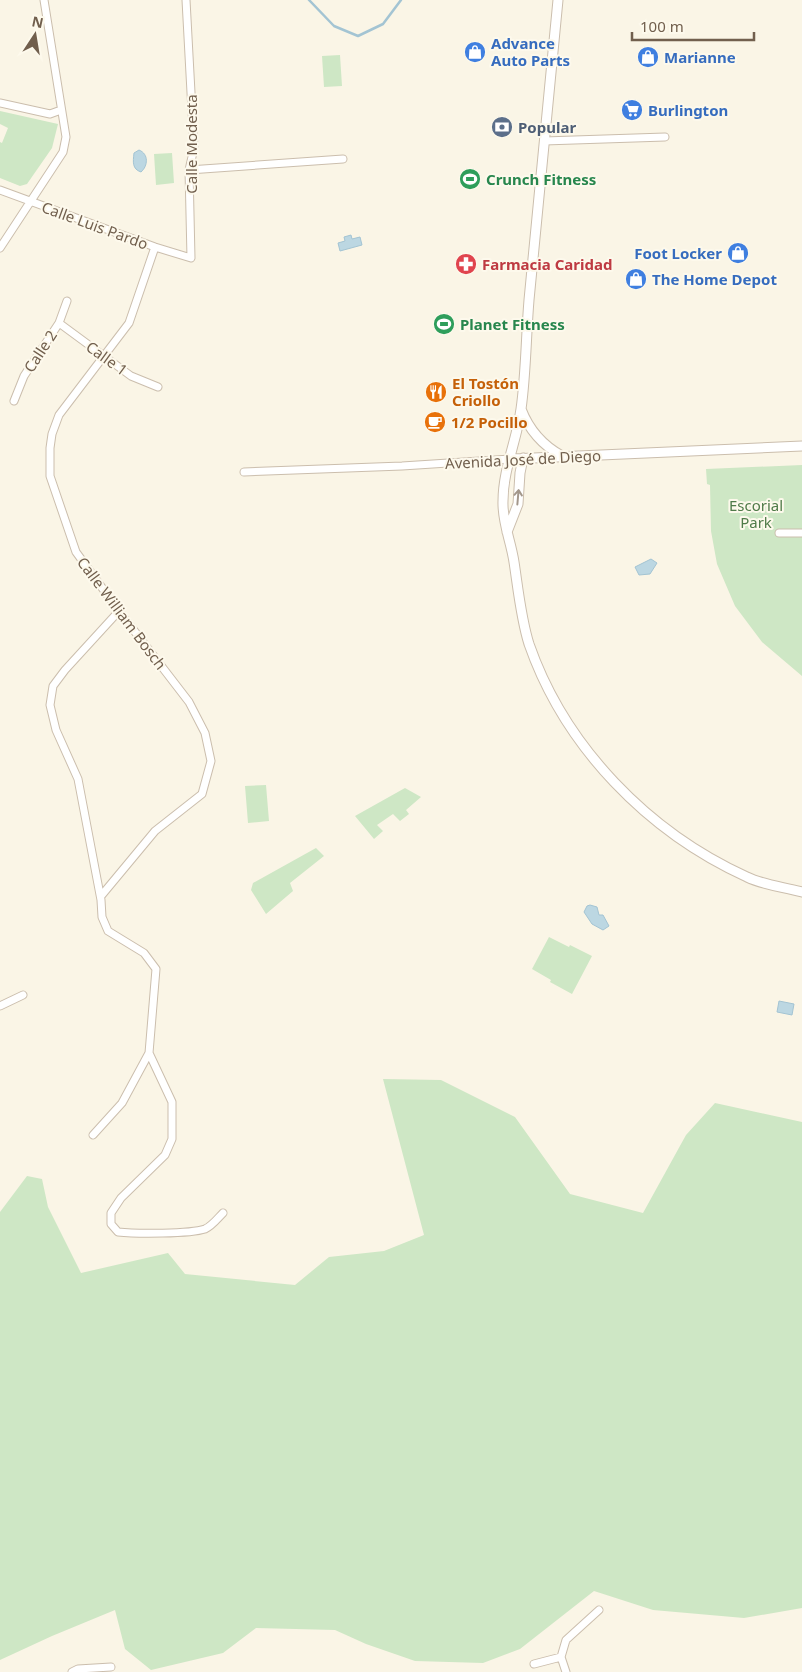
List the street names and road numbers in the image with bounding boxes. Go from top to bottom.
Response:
street label: Calle Modesta [181,94,201,194]
street label: Calle Luis Pardo [39,196,151,254]
street label: Calle 2 [19,326,61,376]
street label: Calle 1 [82,336,132,380]
street label: Avenida José de Diego [444,445,602,473]
street label: Calle William Bosch [73,553,171,673]

